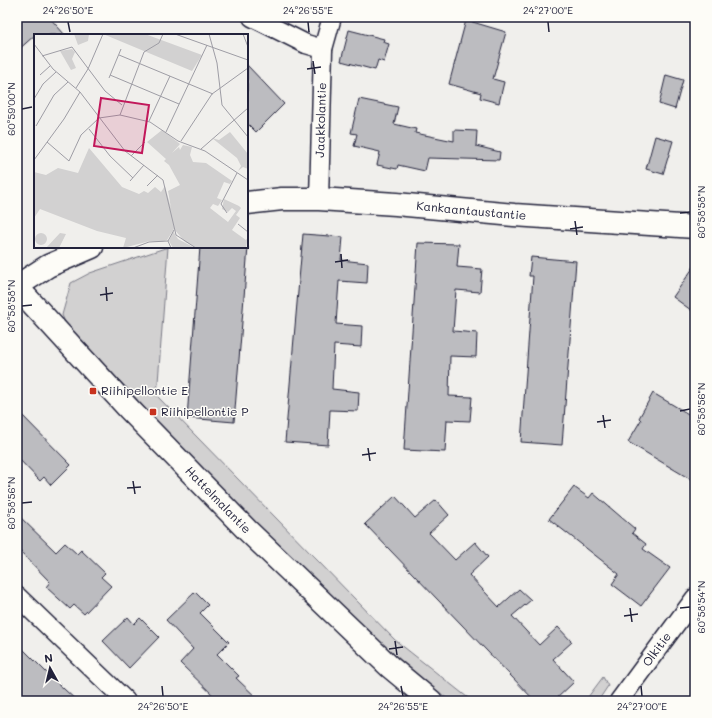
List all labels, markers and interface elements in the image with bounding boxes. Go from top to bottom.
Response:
text: 24°26'50"E [43,3,93,17]
text: 24°26'55"E [283,3,333,17]
text: 24°27'00"E [523,3,573,17]
inset map [34,34,248,248]
text: 60°59'00"N [4,82,18,136]
street label: Jaakkolantie [311,82,329,158]
text: 60°58'58"N [694,186,708,238]
street label: Kankaantaustantie [416,197,527,223]
text: 60°58'58"N [4,280,18,332]
place label: Riihipellontie E [101,382,188,398]
text: 60°58'56"N [694,383,708,435]
marker: Riihipellontie E [88,386,98,396]
place label: Riihipellontie P [161,403,249,419]
marker: Riihipellontie P [148,407,158,417]
street label: Hattelmalantie [182,463,255,536]
text: 60°58'56"N [4,477,18,529]
text: 60°58'54"N [694,581,708,633]
street label: Olkitie [638,628,674,669]
north arrow [30,648,70,688]
text: N [43,650,54,666]
text: 24°26'50"E [138,699,188,713]
text: 24°26'55"E [378,699,428,713]
text: 24°27'00"E [617,699,667,713]

